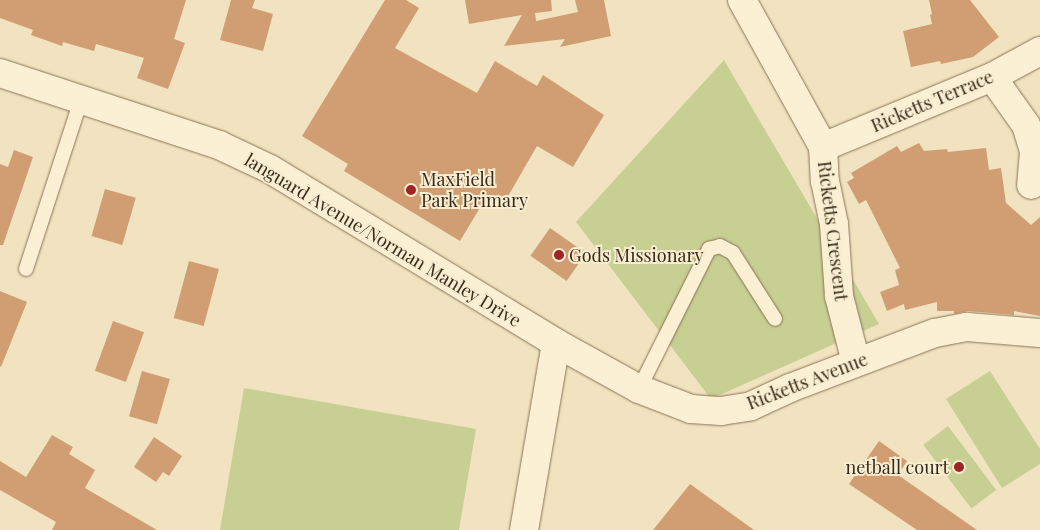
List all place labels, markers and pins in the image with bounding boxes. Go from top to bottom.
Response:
place label: MaxField Park Primary [421,169,528,212]
marker: MaxField Park Primary [405,184,417,196]
place label: Gods Missionary [569,244,703,266]
marker: Gods Missionary [553,249,565,261]
place label: netball court [845,456,949,478]
marker: netball court [953,461,965,473]

